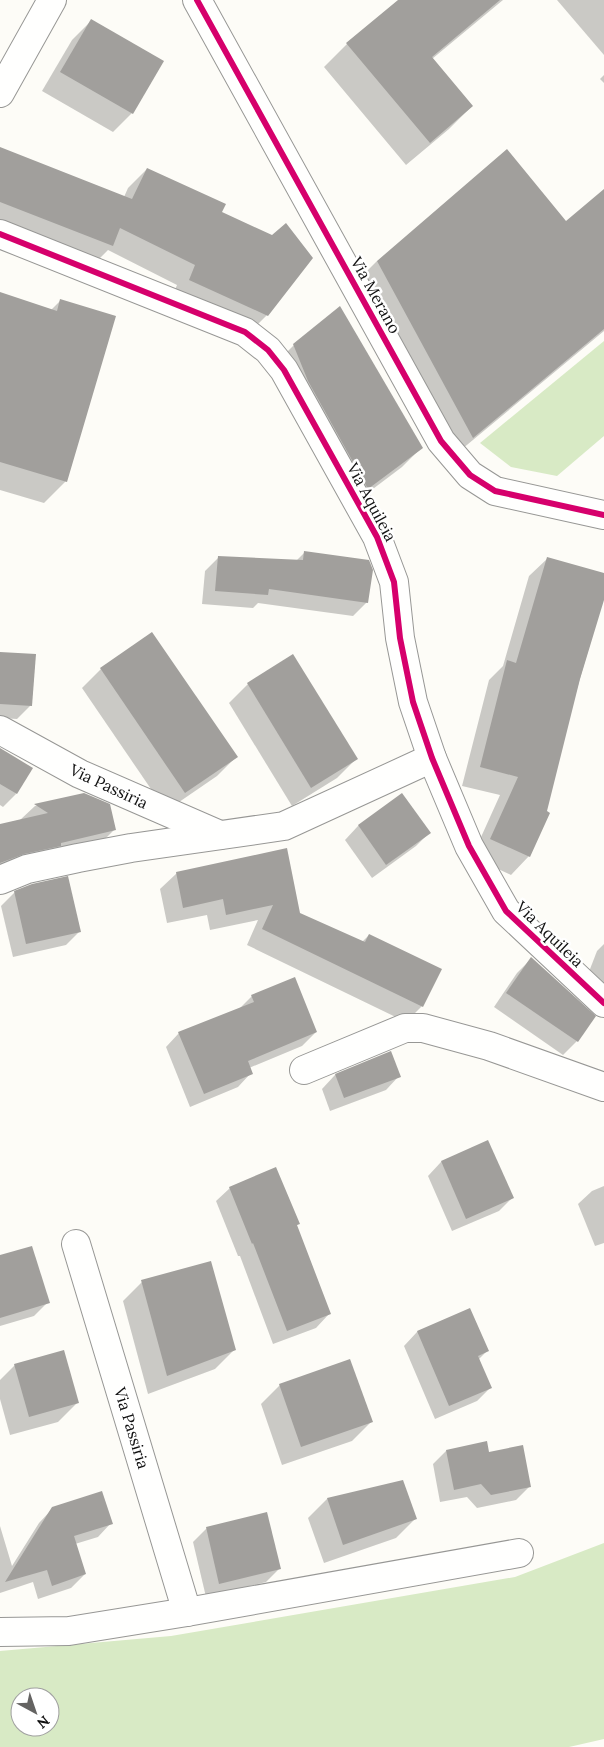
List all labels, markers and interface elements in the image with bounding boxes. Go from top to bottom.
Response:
street label: Via Merano [346,252,405,337]
street label: Via Aquileia [342,458,401,545]
street label: Via Passiria [66,759,151,813]
street label: Via Aquileia [511,896,588,971]
street label: Via Passiria [110,1384,154,1471]
north arrow [10,1687,60,1737]
text: N [33,1712,53,1732]

